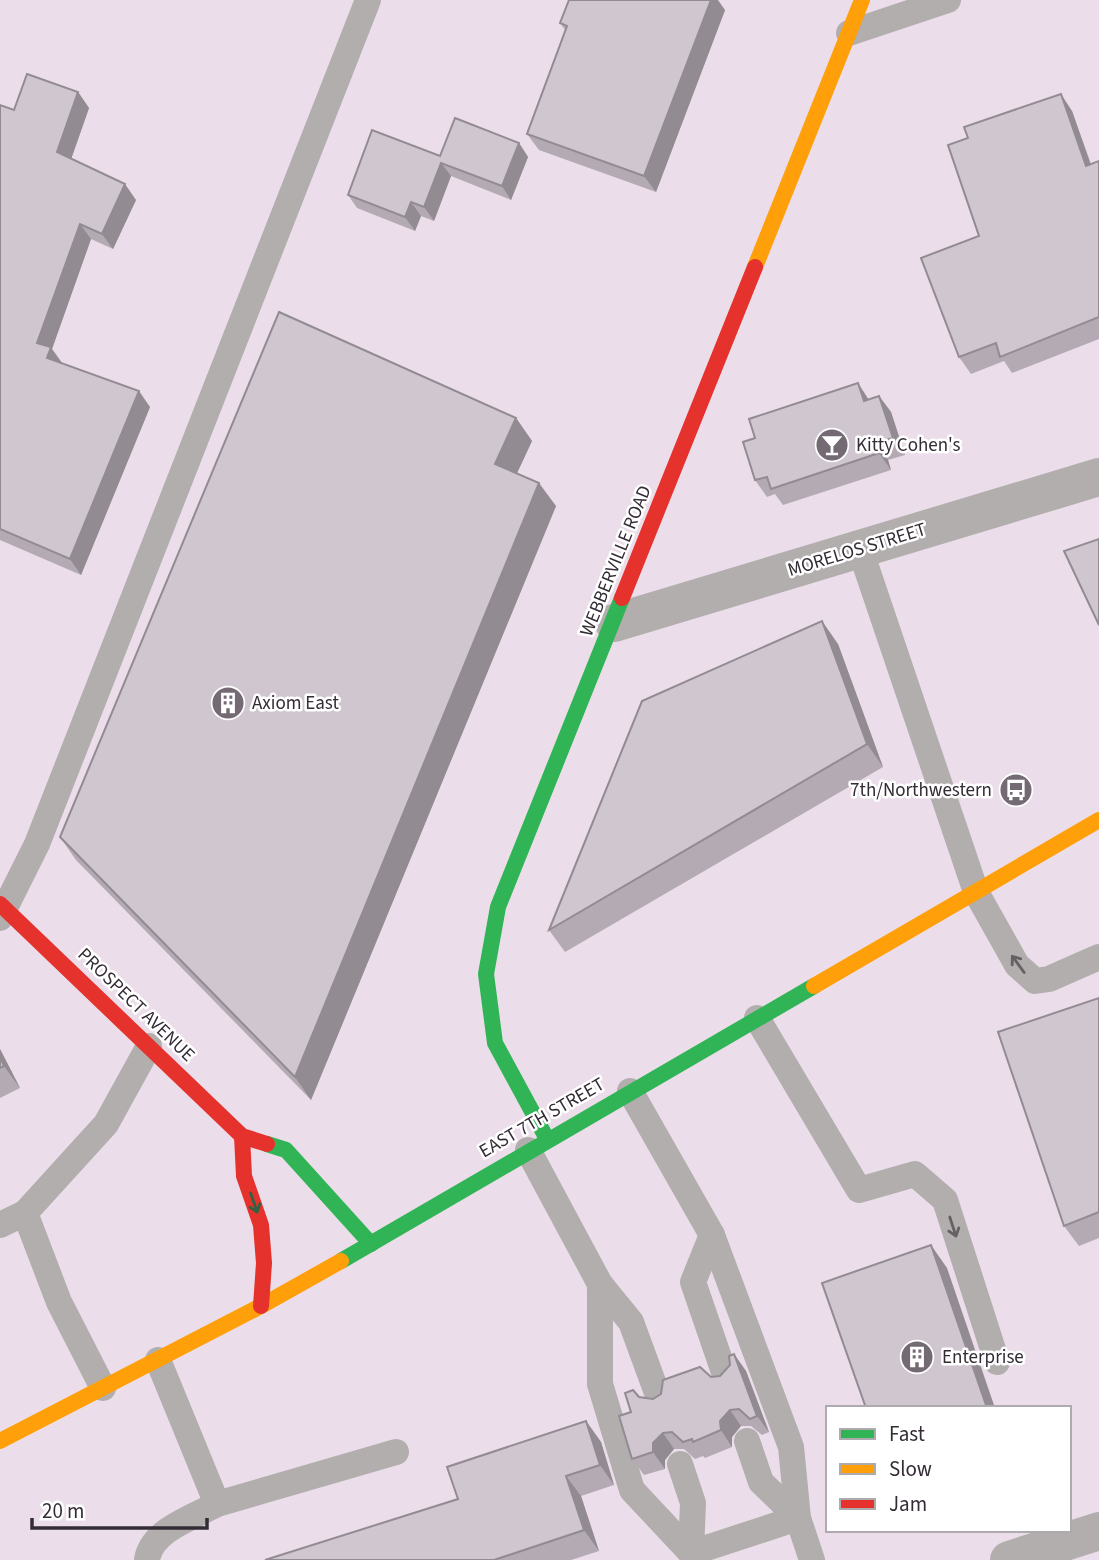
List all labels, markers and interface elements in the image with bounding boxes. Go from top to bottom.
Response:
bar icon: Kitty Cohen's [813,426,851,464]
place label: Kitty Cohen's [856,432,960,459]
street label: WEBBERVILLE ROAD [573,482,659,640]
street label: MORELOS STREET [784,516,930,584]
building icon: Axiom East [209,684,247,722]
place label: Axiom East [252,690,339,717]
bus stop icon: 7th/Northwestern [997,771,1035,809]
place label: 7th/Northwestern [850,777,992,804]
street label: PROSPECT AVENUE [71,942,201,1068]
one-way arrow [1011,955,1026,974]
street label: EAST 7TH STREET [474,1071,610,1165]
one-way arrow [249,1191,261,1213]
one-way arrow [947,1216,960,1238]
building icon: Enterprise [898,1338,936,1376]
place label: Enterprise [942,1344,1024,1371]
legend [826,1406,1071,1532]
text: Fast [889,1419,925,1449]
text: Slow [889,1454,932,1484]
scale bar [32,1486,206,1530]
text: Jam [889,1489,927,1519]
text: 20 m [42,1496,84,1526]

